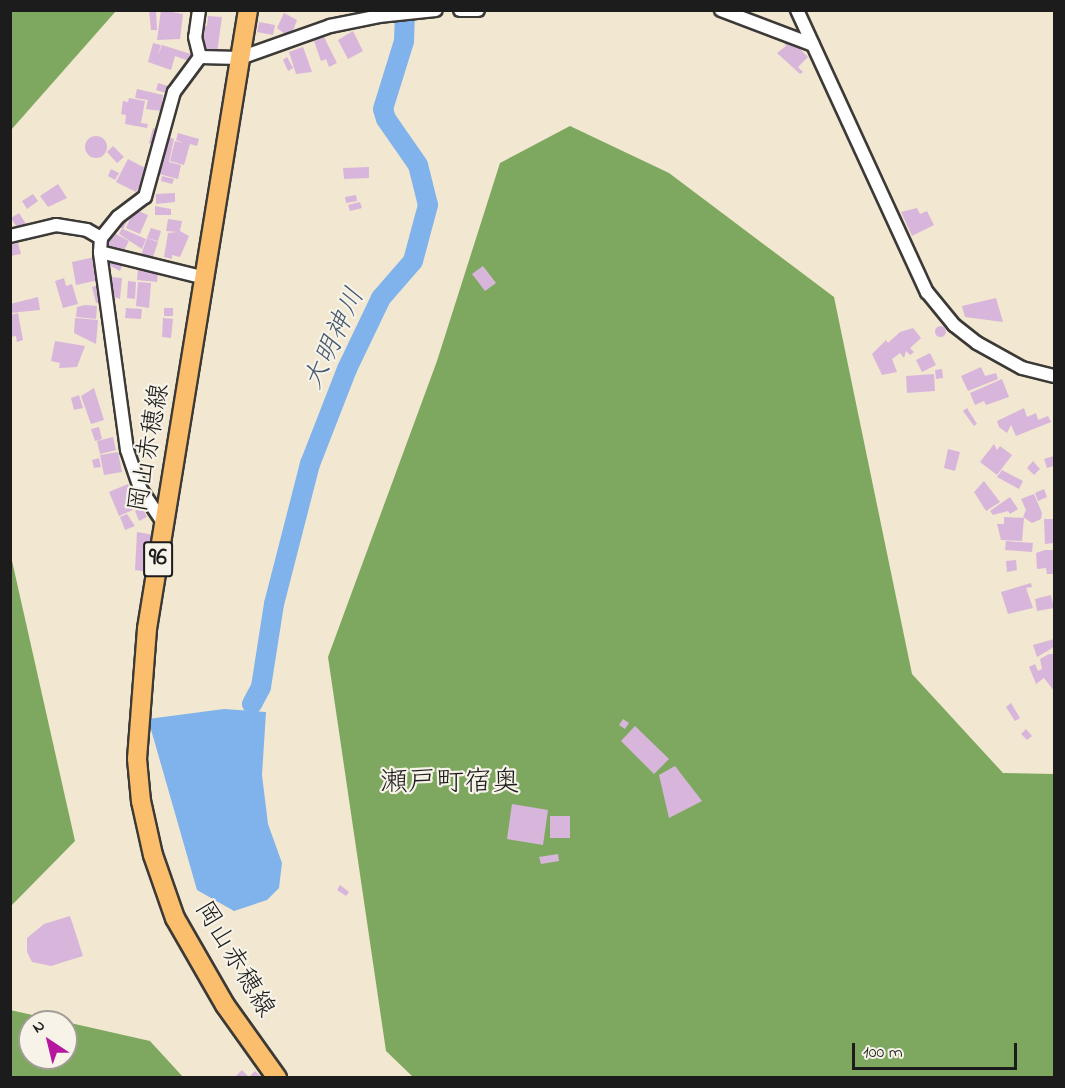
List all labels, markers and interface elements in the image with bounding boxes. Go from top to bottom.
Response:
water label: 大明神川 [297,283,373,395]
street label: 岡山赤穂線 [124,381,178,515]
road number: 96 [143,538,173,580]
district label: 瀬戸町宿奥 [380,767,520,801]
street label: 岡山赤穂線 [186,896,280,1024]
north arrow [18,1010,78,1070]
text: N [28,1014,50,1040]
scale bar [855,1031,1020,1069]
text: 100 m [863,1040,903,1066]

